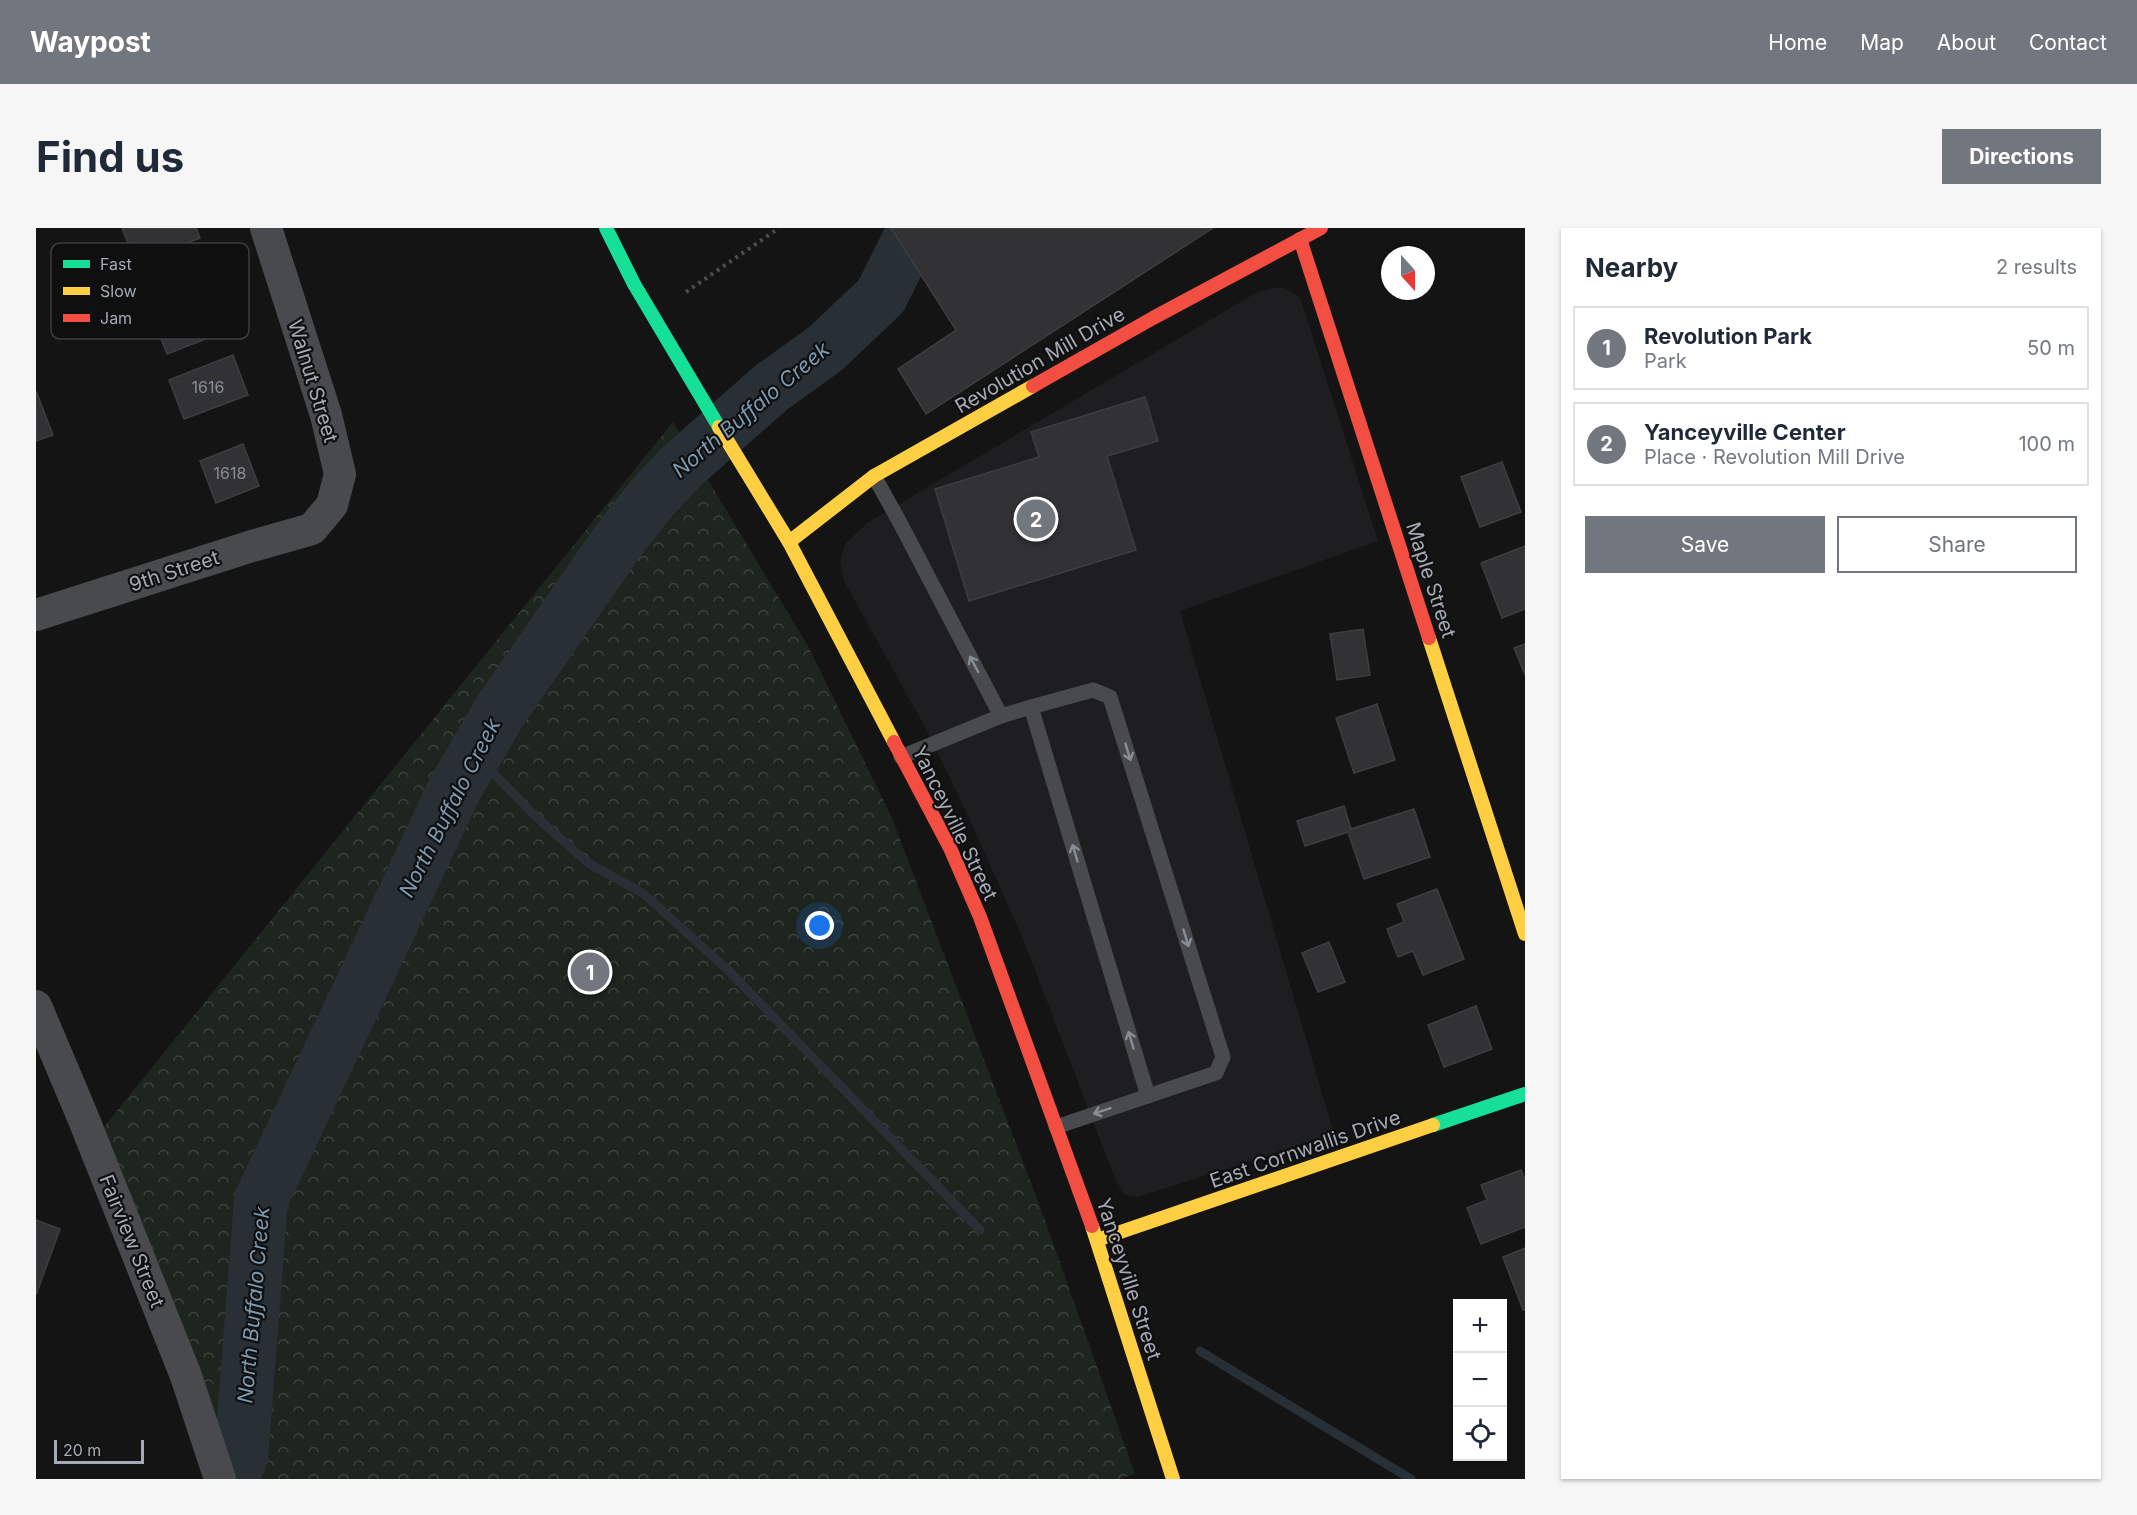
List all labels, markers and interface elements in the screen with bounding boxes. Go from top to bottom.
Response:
text: Waypost [30,25,151,59]
text: Home [1768,30,1827,55]
text: Map [1860,30,1904,55]
text: About [1937,30,1996,55]
text: Contact [2029,30,2107,55]
button: Directions [1942,129,2101,184]
text: Find us [36,131,184,182]
legend [51,243,249,339]
north arrow [1381,246,1435,300]
text: Nearby [1585,252,1678,283]
text: Fast [100,254,132,274]
text: 2 results [1996,255,2077,279]
text: Slow [100,281,137,301]
street label: Revolution Mill Drive [951,302,1129,418]
text: Jam [100,308,132,328]
street label: Walnut Street [283,317,343,446]
text: Revolution Park [1644,323,1812,349]
water label: North Buffalo Creek [667,336,835,483]
text: 1 [1602,336,1611,360]
text: 50 m [2027,336,2075,360]
text: Park [1644,349,1687,373]
house number: 1616 [192,377,224,397]
text: Yanceyville Center [1644,419,1846,445]
text: 2 [1600,432,1613,456]
text: 100 m [2018,432,2075,456]
text: Place · Revolution Mill Drive [1644,445,1905,469]
house number: 1618 [214,463,246,483]
pin: 2 [1016,496,1056,542]
button: Save [1585,516,1825,573]
button: Share [1837,516,2077,573]
street label: Maple Street [1401,519,1461,641]
street label: 9th Street [126,545,222,597]
one-way arrow [968,656,979,674]
water label: North Buffalo Creek [394,714,506,901]
street label: Yanceyville Street [907,742,1003,904]
one-way arrow [1123,742,1134,761]
one-way arrow [1069,844,1080,863]
your location [805,911,834,940]
one-way arrow [1181,928,1192,947]
pin: 1 [570,950,610,994]
one-way arrow [1125,1031,1136,1050]
street label: East Cornwallis Drive [1206,1105,1404,1193]
one-way arrow [1093,1107,1112,1118]
street label: Fairview Street [94,1171,170,1311]
street label: Yanceyville Street [1092,1195,1167,1363]
water label: North Buffalo Creek [232,1205,275,1404]
map controls [1453,1299,1507,1461]
button: + [1453,1299,1507,1353]
button: − [1453,1353,1507,1407]
button: locate [1453,1407,1507,1461]
scale bar [54,1437,144,1464]
text: 20 m [63,1440,101,1460]

